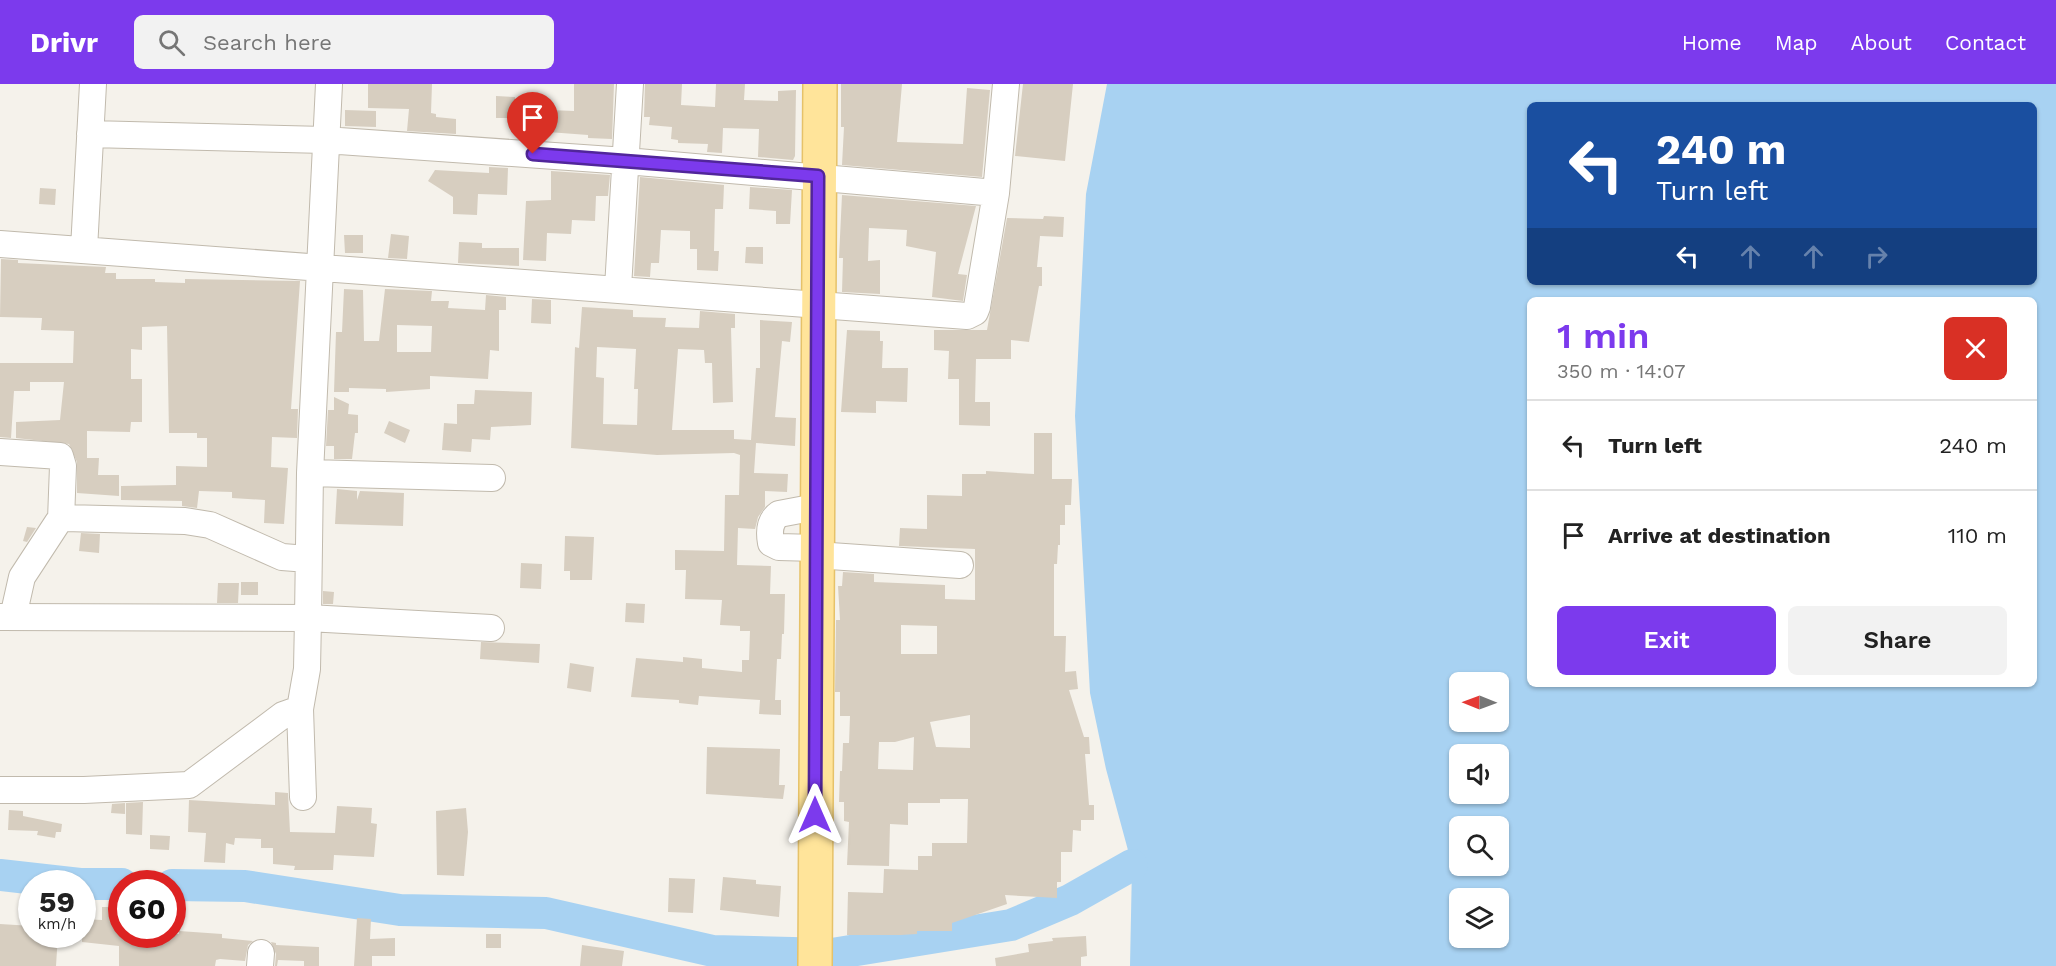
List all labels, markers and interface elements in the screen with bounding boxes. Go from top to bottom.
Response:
search box [134,15,554,69]
text: Drivr [30,26,98,59]
icon: search [155,26,188,59]
text: Search here [203,30,332,55]
text: Home [1682,30,1742,55]
text: Map [1775,30,1818,55]
text: About [1851,30,1912,55]
text: Contact [1945,30,2026,55]
pin [507,92,558,154]
icon: arrive [516,101,549,134]
text: 240 m [1656,125,1786,174]
icon: left [1557,126,1635,204]
text: Turn left [1656,175,1768,207]
icon: left [1671,240,1704,273]
icon: ahead [1734,240,1767,273]
icon: ahead [1797,240,1830,273]
icon: right [1860,240,1893,273]
text: 1 min [1557,315,1649,357]
button: close [1944,317,2007,380]
text: 350 m · 14:07 [1557,359,1686,383]
icon: left [1557,429,1590,462]
text: Turn left [1608,433,1702,458]
text: 240 m [1939,433,2007,458]
icon: arrive [1557,519,1590,552]
text: Arrive at destination [1608,523,1831,548]
text: 110 m [1948,523,2007,548]
button: Exit [1557,606,1776,675]
button: Share [1788,606,2007,675]
north arrow [1449,672,1509,732]
map controls [1449,672,1509,948]
button: sound [1449,744,1509,804]
position arrow [783,783,847,847]
button: search [1449,816,1509,876]
speed limit sign: 60 [108,870,186,948]
text: 59 [39,884,75,919]
button: layers [1449,888,1509,948]
text: km/h [38,915,76,933]

